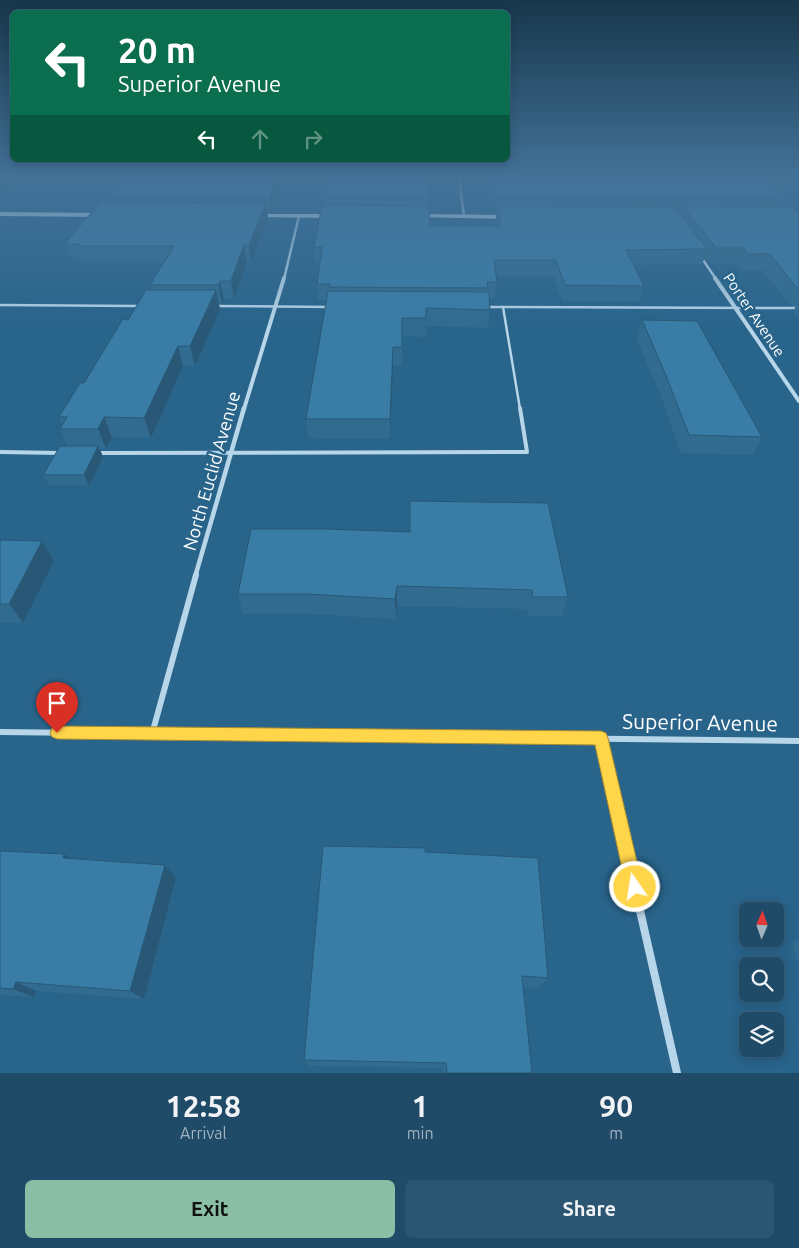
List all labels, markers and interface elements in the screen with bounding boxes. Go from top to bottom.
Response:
icon: left [35,30,100,95]
text: 20 m [118,30,196,70]
text: Superior Avenue [118,71,281,96]
icon: left [193,125,221,153]
icon: ahead [246,125,274,153]
icon: right [299,125,327,153]
street label: Porter Avenue [720,270,789,360]
street label: North Euclid Avenue [179,389,243,553]
pin [36,682,78,733]
icon: arrive [43,689,71,717]
street label: Superior Avenue [622,709,778,735]
position arrow [608,860,660,912]
north arrow [739,902,784,948]
map controls [739,902,784,1057]
button: search [739,957,784,1002]
button: layers [739,1012,784,1057]
text: 12:58 [166,1089,241,1123]
text: 1 [412,1089,429,1123]
text: 90 [599,1089,633,1123]
text: Arrival [180,1124,227,1142]
text: min [407,1124,434,1142]
text: m [609,1124,623,1142]
button: Exit [25,1180,395,1238]
button: Share [405,1180,774,1238]

